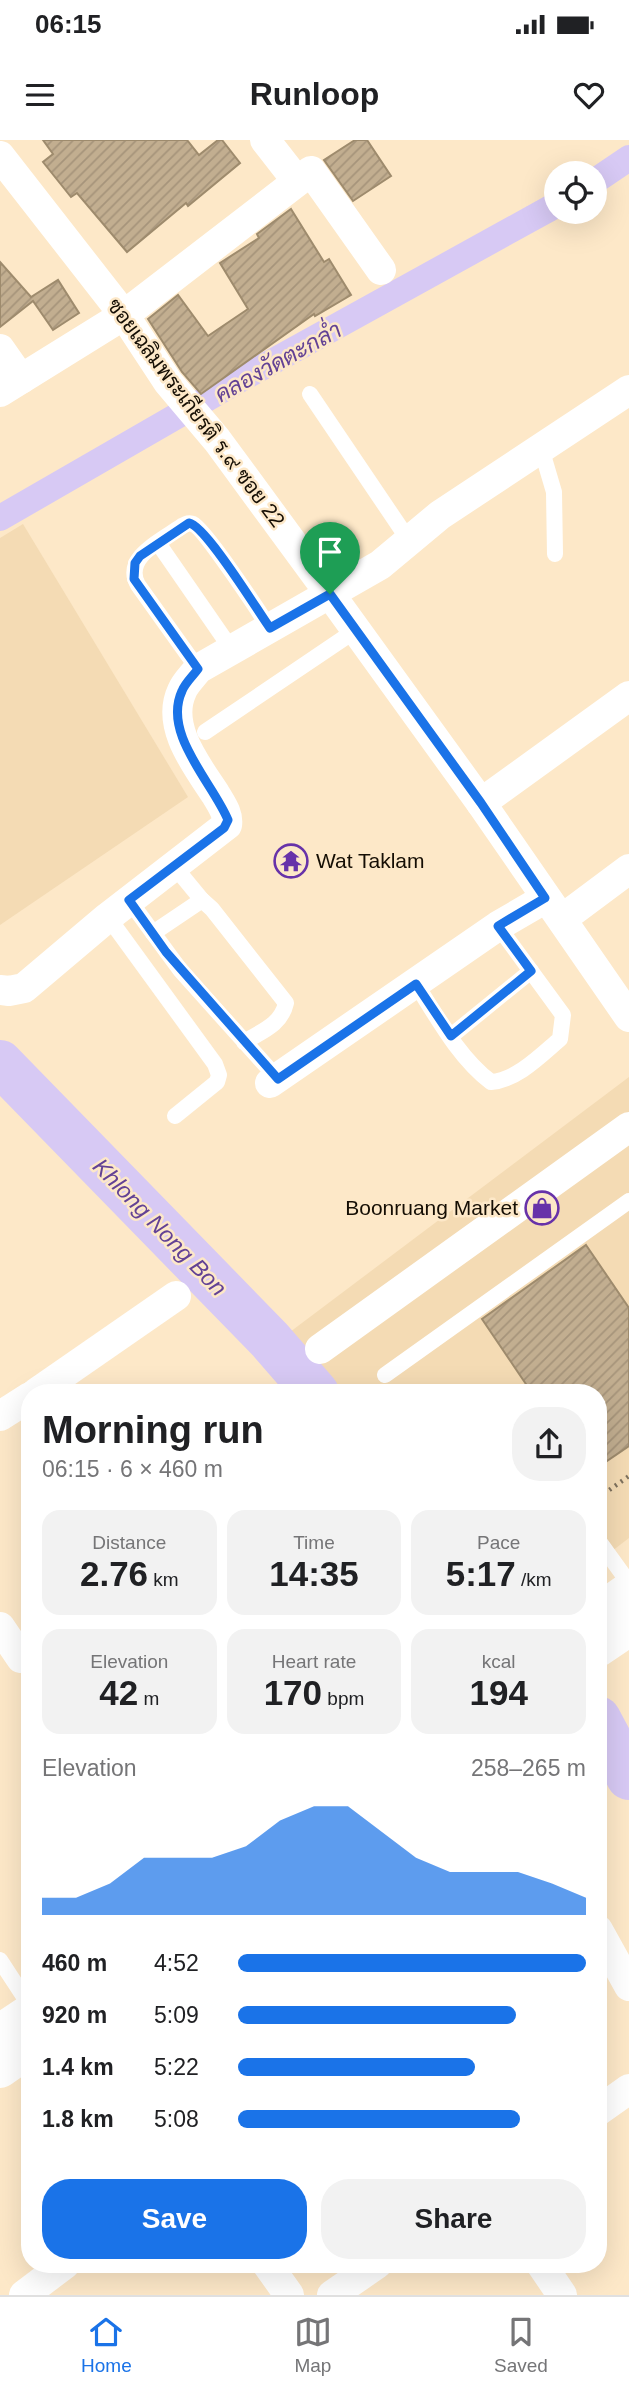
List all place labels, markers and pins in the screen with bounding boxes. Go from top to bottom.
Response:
pin [300,522,360,594]
temple icon: Wat Taklam [272,842,310,880]
place label: Wat Taklam [316,849,425,872]
shop icon: Boonruang Market [523,1189,561,1227]
place label: Boonruang Market [345,1196,518,1219]

